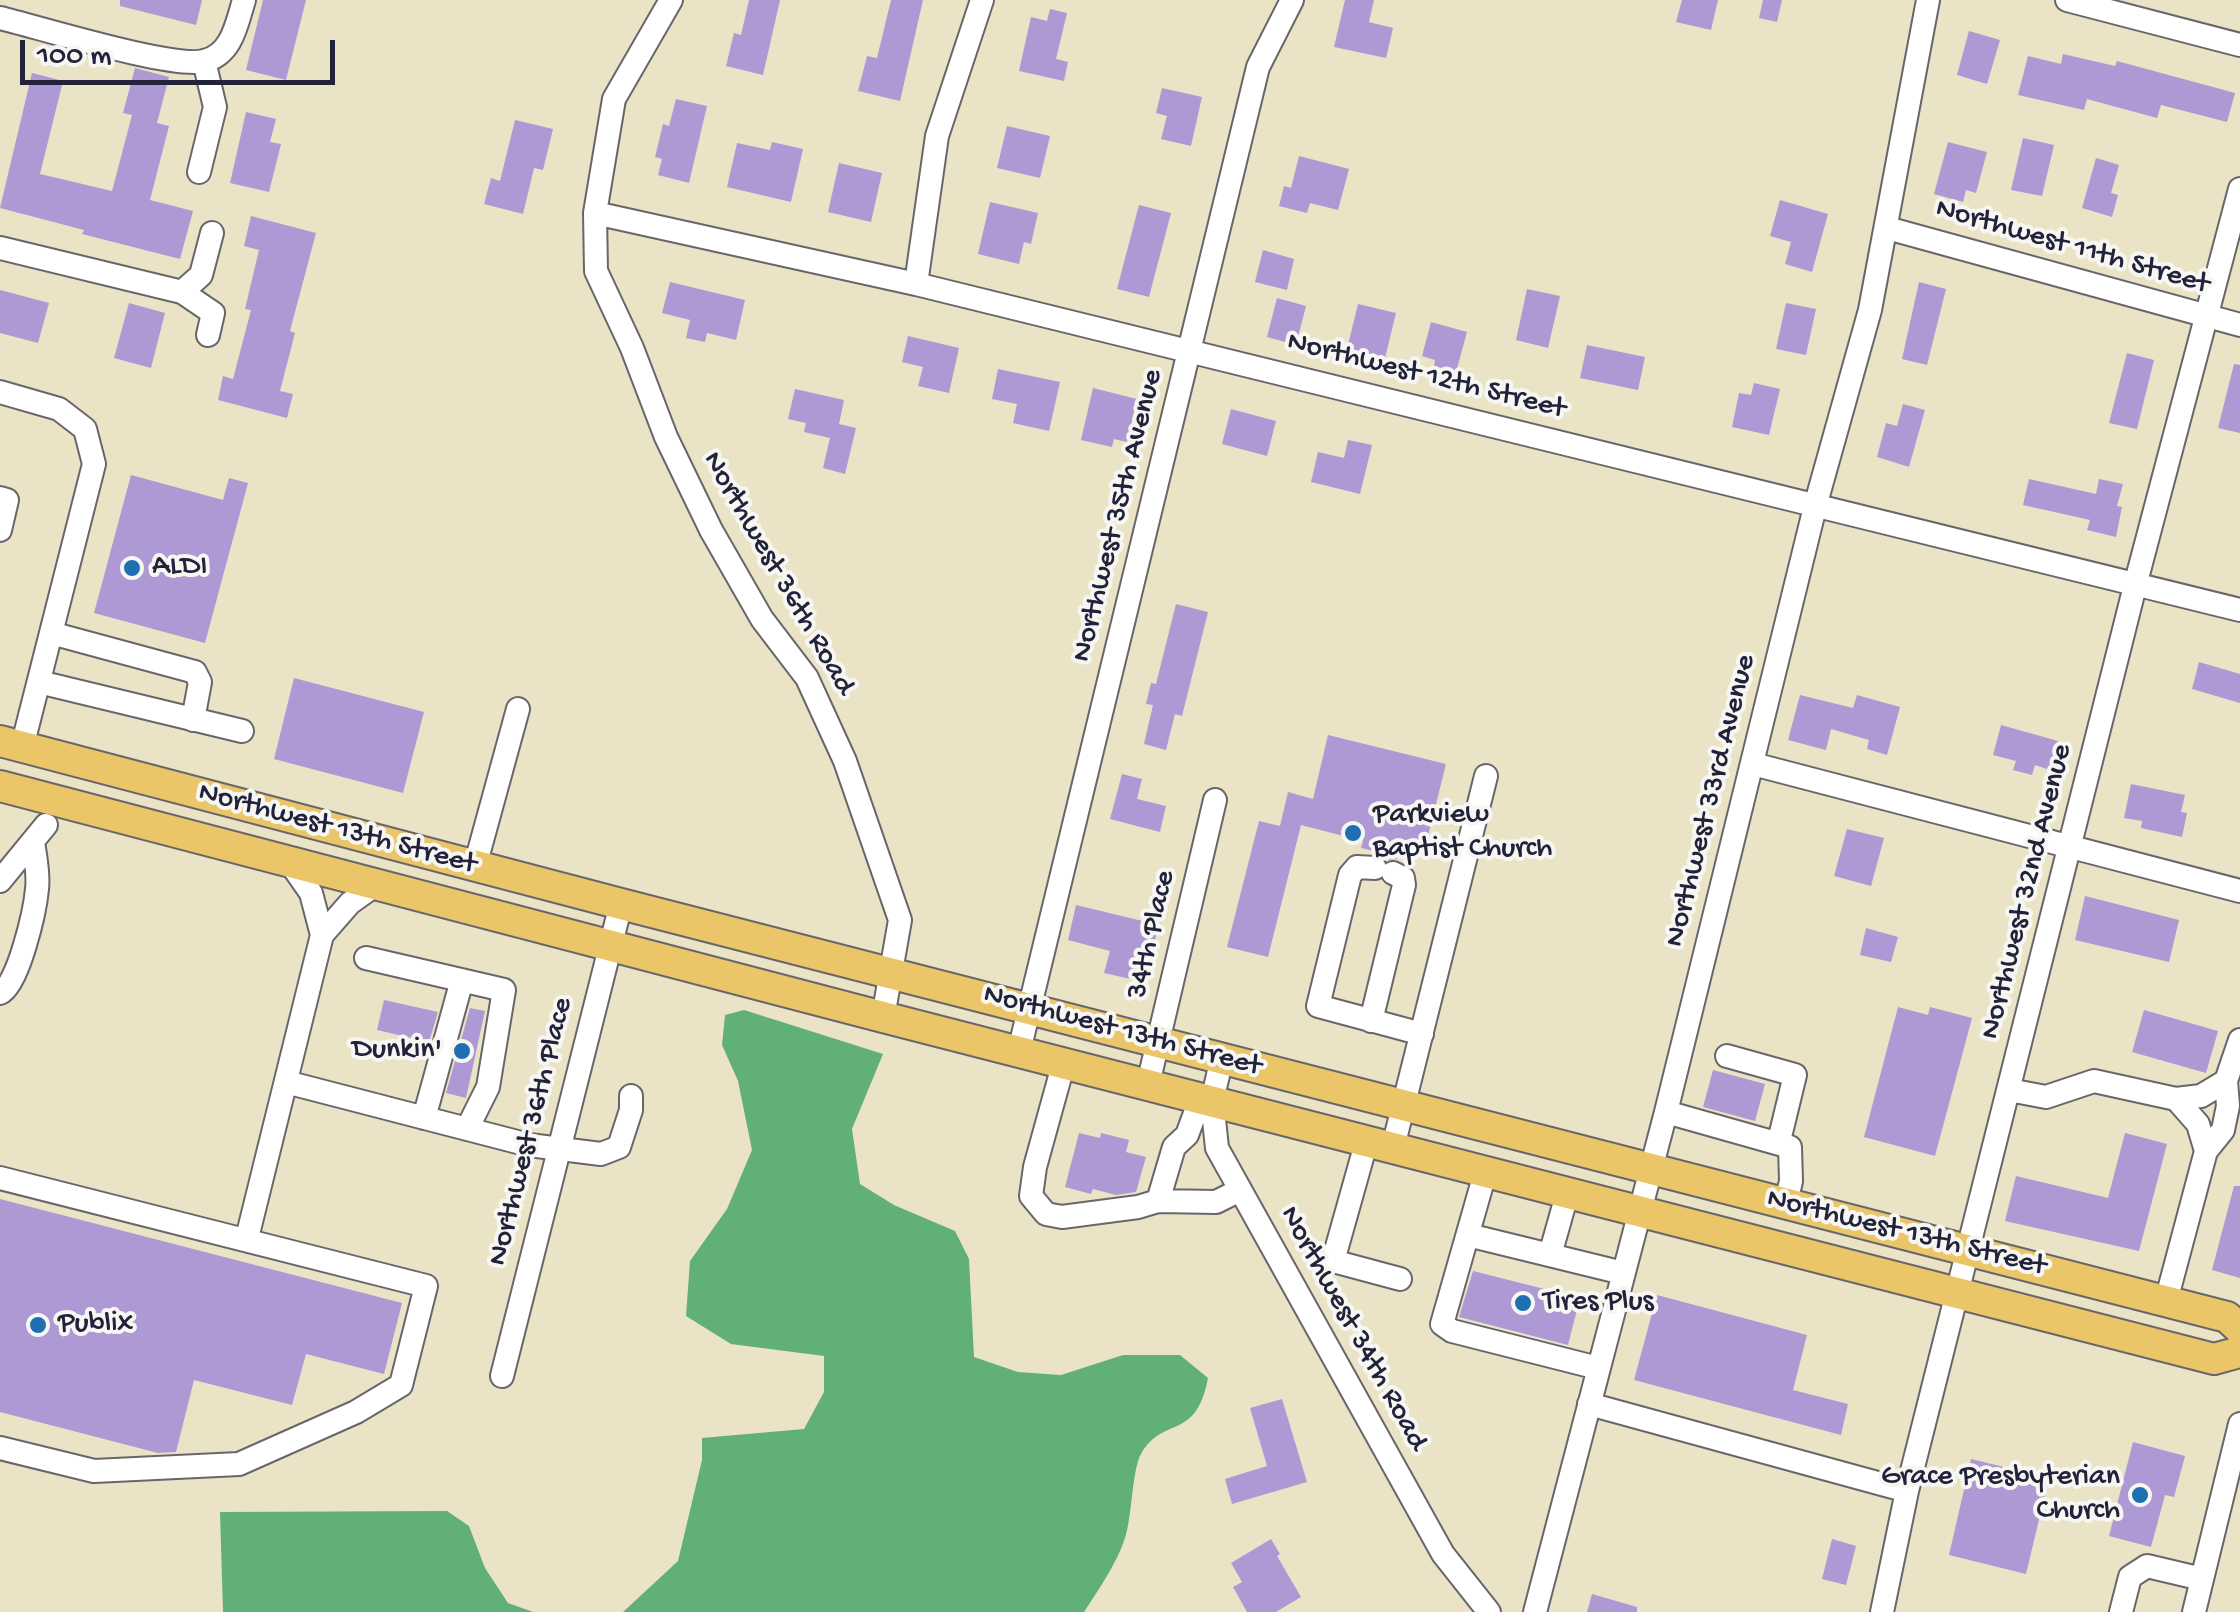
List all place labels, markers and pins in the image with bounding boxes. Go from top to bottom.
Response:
place label: ALDI [152,550,207,586]
marker: ALDI [121,557,143,579]
place label: Parkview Baptist Church [1373,798,1552,868]
marker: Parkview Baptist Church [1342,822,1364,844]
place label: Dunkin' [352,1033,442,1069]
marker: Dunkin' [451,1040,473,1062]
place label: Tires Plus [1543,1285,1654,1321]
marker: Tires Plus [1512,1292,1534,1314]
place label: Publix [58,1307,133,1343]
marker: Publix [27,1314,49,1336]
place label: Grace Presbyterian Church [1881,1460,2120,1530]
marker: Grace Presbyterian Church [2129,1484,2151,1506]

